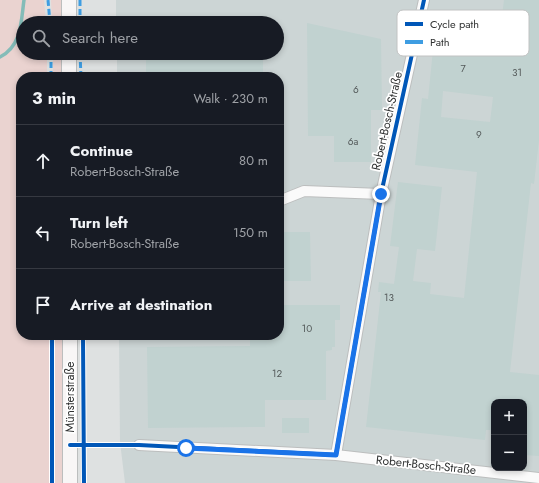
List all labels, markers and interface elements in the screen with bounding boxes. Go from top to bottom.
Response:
legend [397,10,529,56]
search box [16,16,284,60]
text: Cycle path [430,16,479,32]
icon: search [30,27,52,49]
text: Search here [62,27,138,49]
text: Path [430,34,449,50]
house number: 7 [460,61,466,76]
house number: 31 [512,65,522,80]
street label: Robert-Bosch-Straße [367,70,407,172]
house number: 6 [353,82,359,97]
text: 3 min [32,86,76,110]
text: Walk · 230 m [193,89,268,108]
house number: 9 [476,127,482,142]
house number: 6a [348,134,358,149]
text: Continue [70,140,133,162]
icon: ahead [32,150,54,172]
text: 80 m [239,151,268,170]
text: Robert-Bosch-Straße [70,162,179,181]
route end [372,185,390,203]
text: Turn left [70,212,128,234]
icon: left [32,222,54,244]
text: 150 m [233,223,268,242]
text: Robert-Bosch-Straße [70,234,179,253]
house number: 13 [384,290,395,305]
icon: arrive [32,294,54,316]
text: Arrive at destination [70,294,212,316]
house number: 10 [302,321,312,336]
street label: Münsterstraße [61,362,79,432]
house number: 12 [272,366,282,381]
map controls [491,399,527,471]
button: + [491,399,527,435]
button: − [491,435,527,471]
route start [177,439,195,457]
street label: Robert-Bosch-Straße [375,451,477,479]

